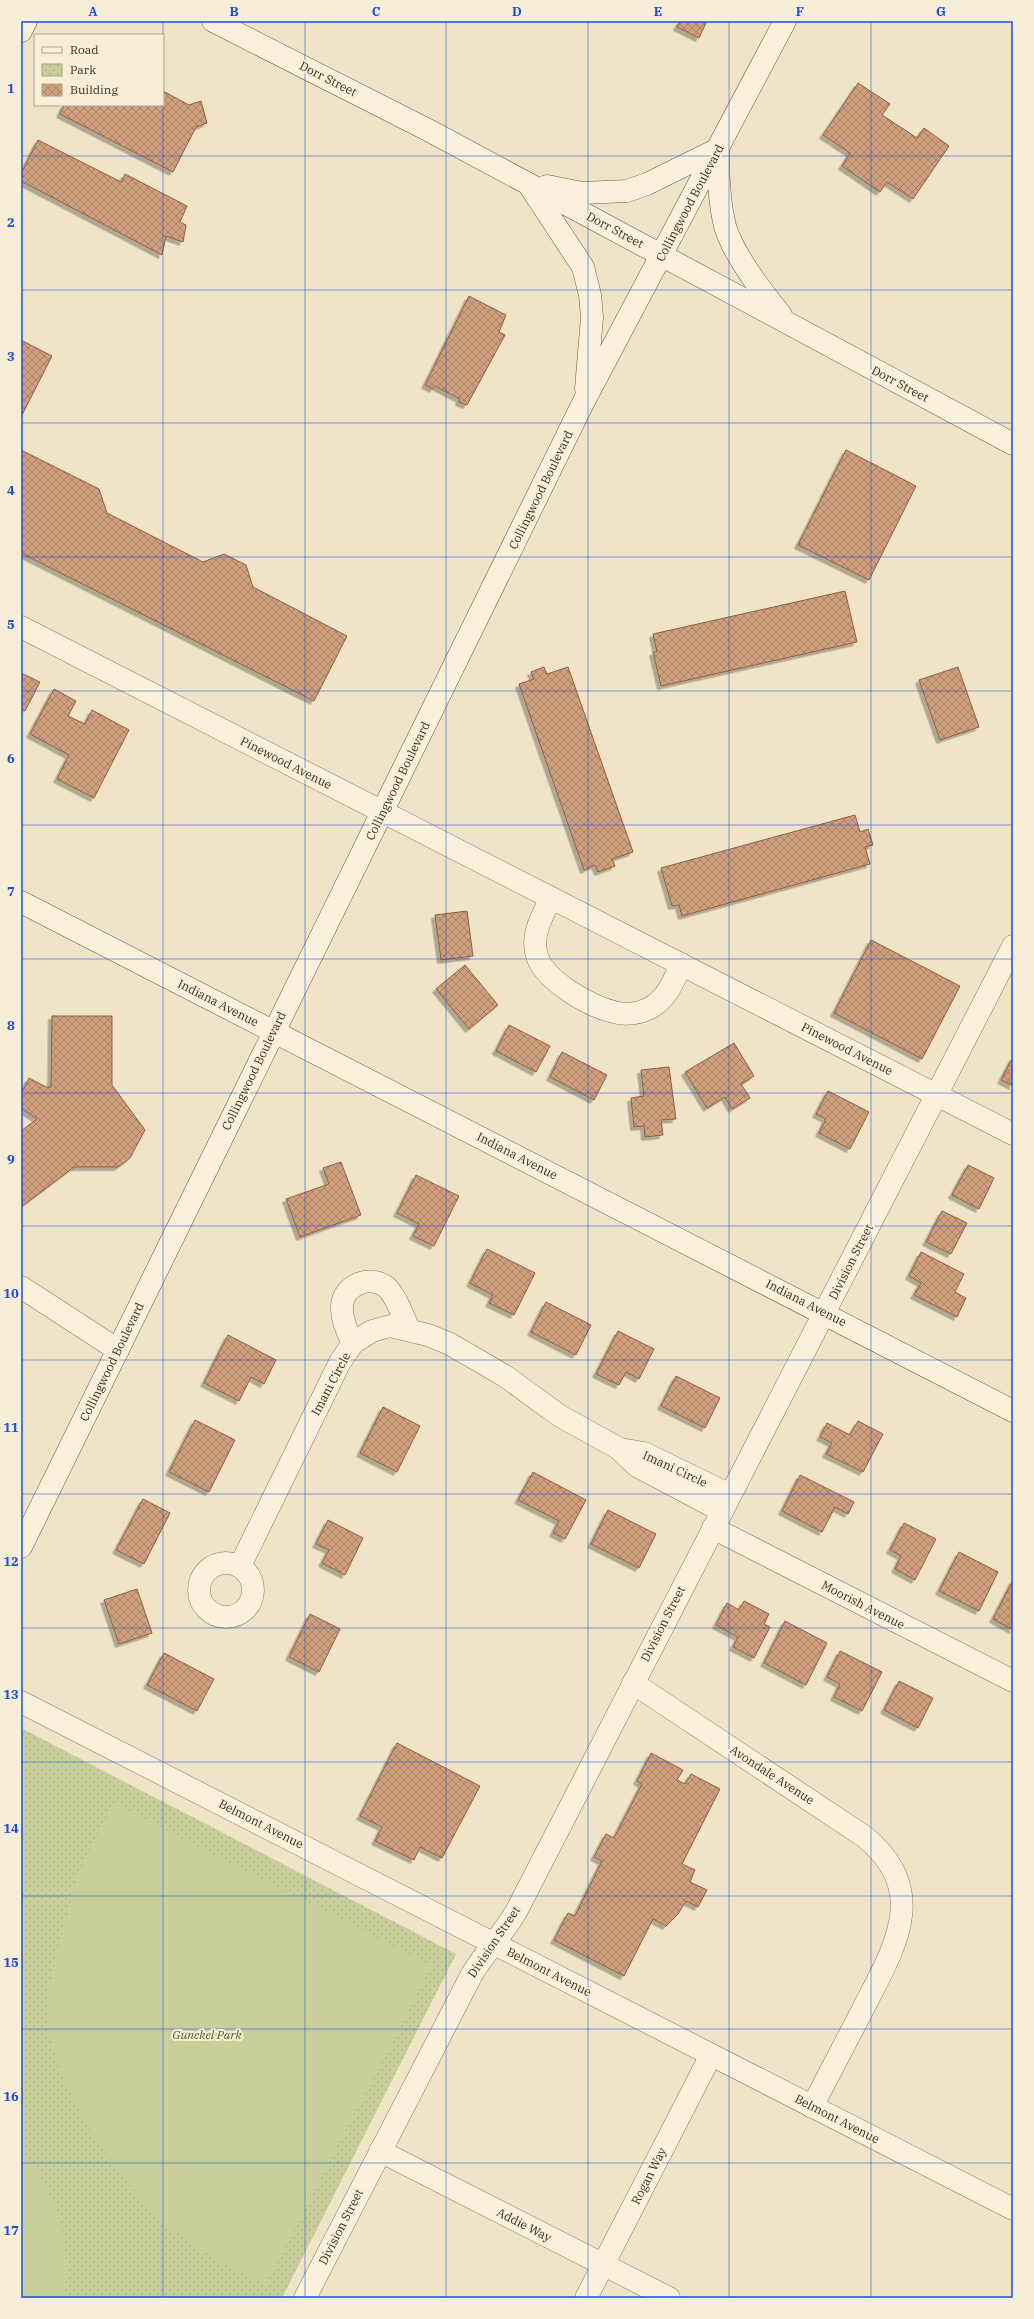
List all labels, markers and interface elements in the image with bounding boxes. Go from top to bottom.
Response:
text: A [88,3,98,20]
text: B [229,3,239,20]
text: C [372,3,381,20]
text: D [512,3,522,20]
text: E [654,3,662,20]
text: F [796,3,804,20]
text: G [936,3,946,20]
legend [34,34,164,106]
text: Road [70,42,99,57]
street label: Dorr Street [297,58,359,99]
text: Park [70,62,96,77]
text: 1 [7,80,15,97]
text: Building [70,82,118,97]
street label: Collingwood Boulevard [652,142,727,264]
street label: Dorr Street [584,208,646,251]
text: 2 [7,214,15,231]
text: 3 [7,348,15,365]
street label: Dorr Street [869,362,931,405]
street label: Collingwood Boulevard [505,428,576,552]
text: 4 [7,482,15,499]
text: 5 [7,616,15,633]
street label: Collingwood Boulevard [362,719,433,843]
street label: Pinewood Avenue [238,733,334,792]
text: 6 [7,750,15,767]
text: 7 [7,883,15,900]
street label: Indiana Avenue [175,976,261,1029]
street label: Collingwood Boulevard [218,1009,289,1133]
text: 8 [7,1017,15,1034]
street label: Pinewood Avenue [799,1019,895,1078]
street label: Indiana Avenue [474,1129,560,1182]
text: 9 [7,1151,15,1168]
street label: Division Street [825,1221,876,1302]
street label: Indiana Avenue [763,1276,849,1329]
text: 10 [3,1285,19,1302]
street label: Collingwood Boulevard [76,1300,147,1424]
street label: Imani Circle [308,1350,353,1418]
text: 11 [3,1419,19,1436]
street label: Imani Circle [641,1447,710,1490]
text: 12 [3,1553,19,1570]
street label: Moorish Avenue [819,1577,907,1632]
street label: Division Street [637,1583,688,1664]
text: 13 [3,1686,19,1703]
street label: Avondale Avenue [727,1742,817,1807]
street label: Belmont Avenue [216,1796,306,1851]
text: 14 [3,1820,19,1837]
street label: Division Street [464,1903,523,1980]
street label: Belmont Avenue [504,1944,594,1999]
text: 15 [3,1954,19,1971]
park label: Gunckel Park [172,2027,242,2042]
text: 16 [3,2088,19,2105]
street label: Belmont Avenue [792,2091,882,2146]
street label: Rogan Way [628,2144,670,2207]
street label: Division Street [315,2186,366,2267]
street label: Addie Way [494,2204,555,2245]
text: 17 [3,2222,19,2239]

